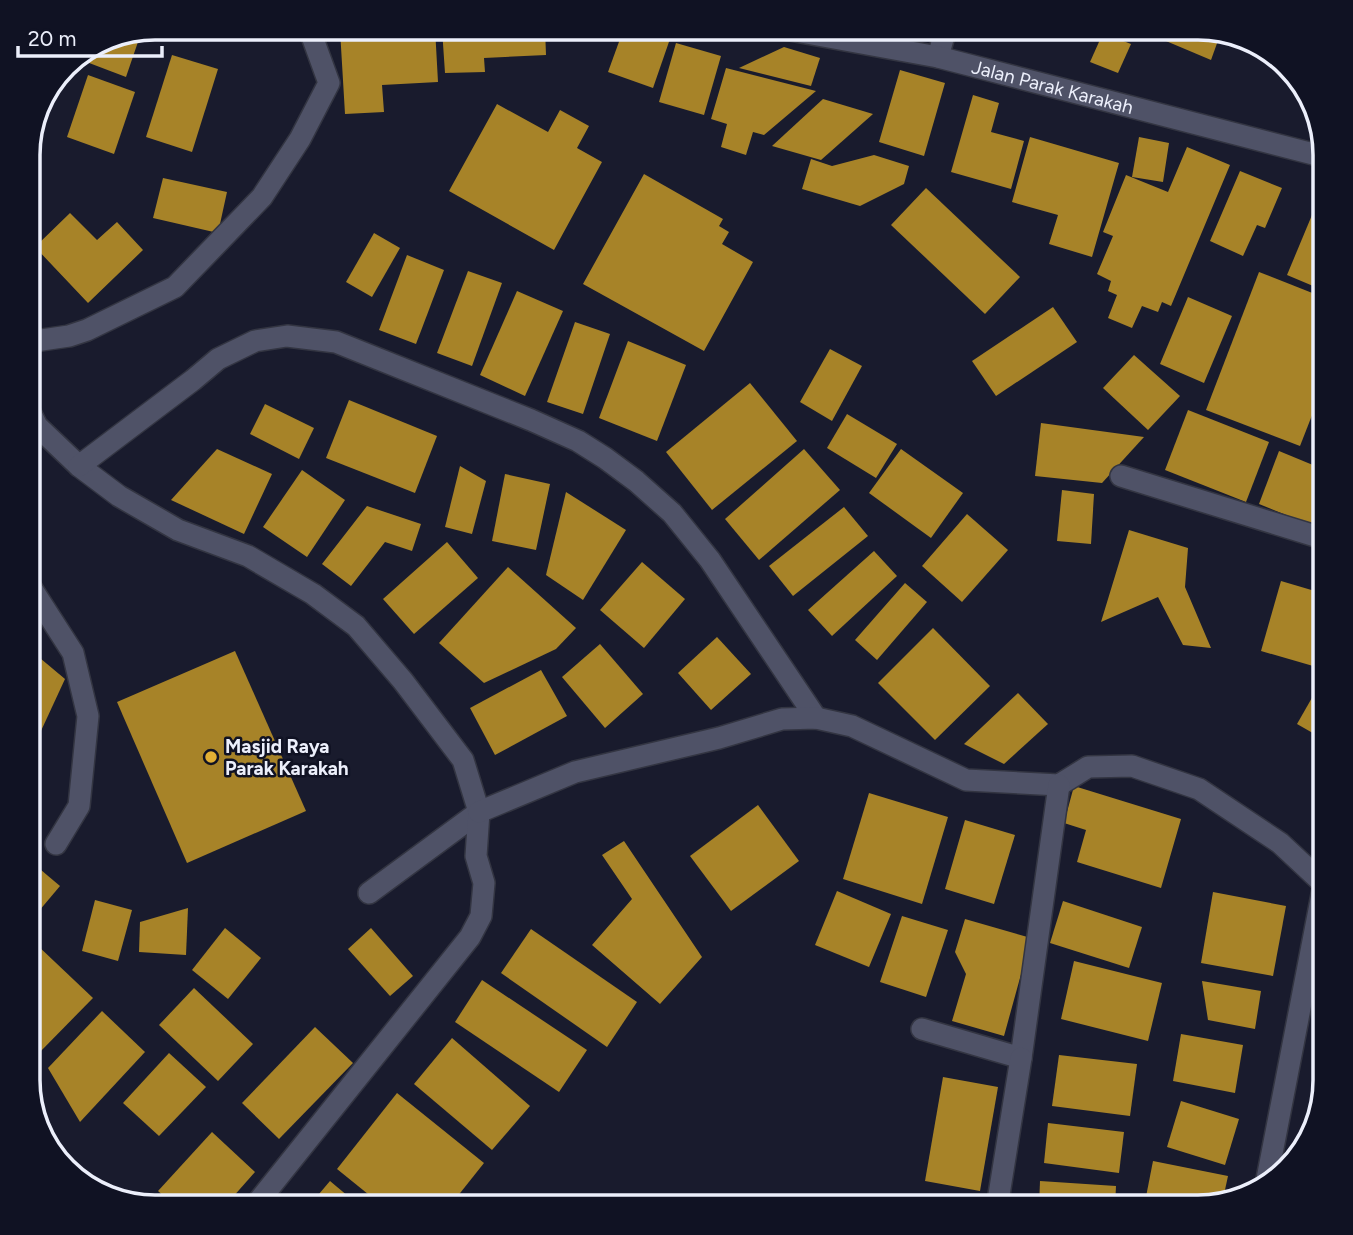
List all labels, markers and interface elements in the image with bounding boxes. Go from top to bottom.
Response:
scale bar [18,14,161,58]
text: 20 m [28,26,76,51]
street label: Jalan Parak Karakah [969,55,1136,119]
place label: Masjid Raya Parak Karakah [225,735,349,780]
marker: Masjid Raya Parak Karakah [203,749,219,765]

